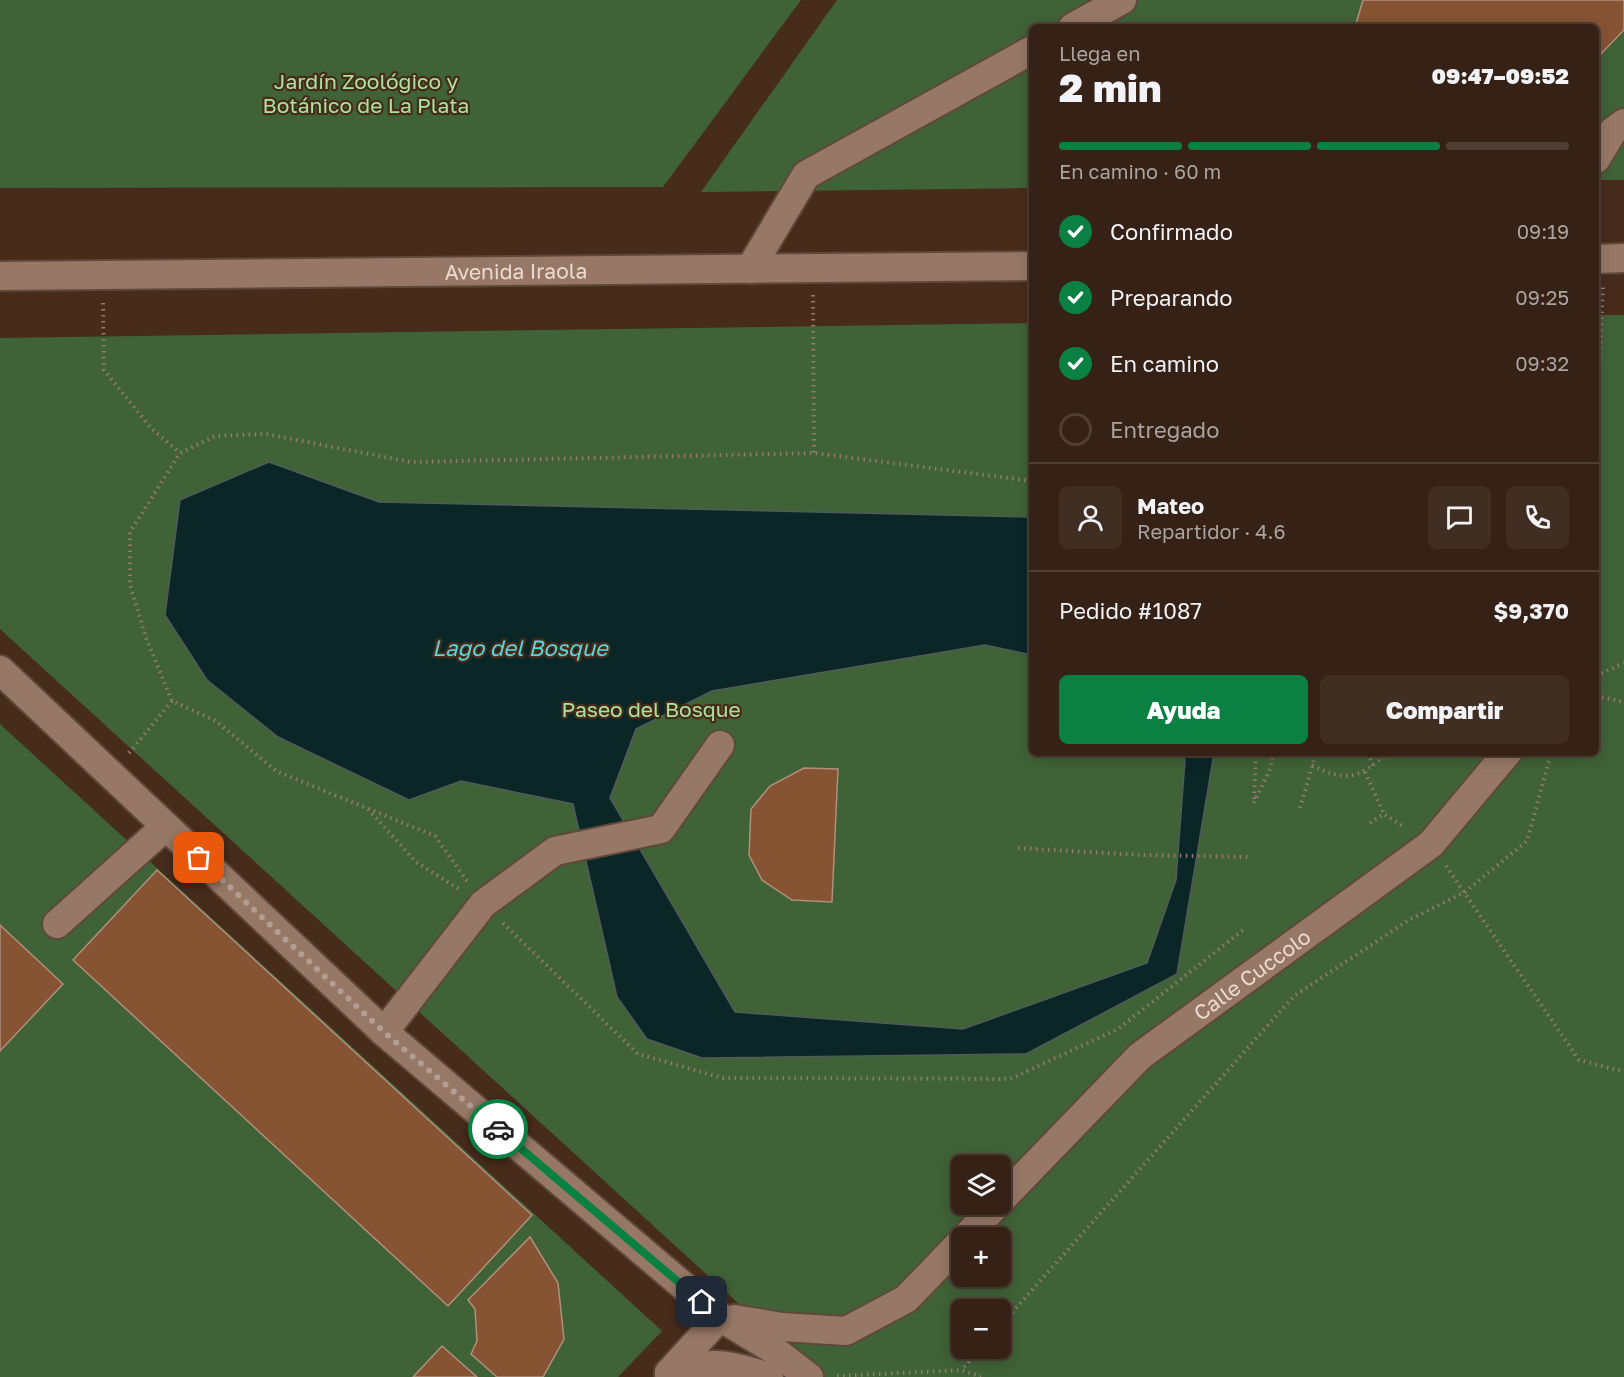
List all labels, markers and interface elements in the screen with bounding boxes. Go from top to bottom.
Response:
text: Llega en [1059,41,1141,65]
text: 09:47–09:52 [1432,62,1569,89]
text: 2 min [1059,64,1162,111]
park label: Jardín Zoológico y Botánico de La Plata [263,68,469,118]
text: En camino · 60 m [1059,159,1221,183]
icon: check [1059,215,1092,248]
text: Confirmado [1110,218,1233,245]
text: 09:19 [1517,219,1569,243]
street label: Avenida Iraola [445,257,587,285]
icon: check [1059,281,1092,314]
text: Preparando [1110,284,1233,311]
text: 09:25 [1515,285,1569,309]
icon: check [1059,347,1092,380]
text: En camino [1110,350,1219,377]
text: 09:32 [1515,351,1569,375]
text: Entregado [1110,416,1219,443]
button: person [1059,486,1122,549]
button: chat [1428,486,1491,549]
button: phone [1506,486,1569,549]
text: Mateo [1137,492,1204,519]
text: Repartidor · 4.6 [1137,519,1286,543]
text: Pedido #1087 [1059,597,1202,624]
text: $9,370 [1494,597,1569,624]
water label: Lago del Bosque [432,634,610,661]
button: Ayuda [1059,675,1308,744]
button: Compartir [1320,675,1569,744]
park label: Paseo del Bosque [561,696,741,722]
pin [173,832,224,883]
icon: bag [182,841,215,874]
street label: Calle Cuccolo [1188,923,1316,1026]
courier [468,1099,528,1159]
icon: car [482,1113,515,1146]
map controls [951,1155,1011,1359]
button: layers [951,1155,1011,1215]
button: + [951,1227,1011,1287]
pin [676,1276,727,1327]
icon: home [685,1285,718,1318]
button: − [951,1299,1011,1359]

